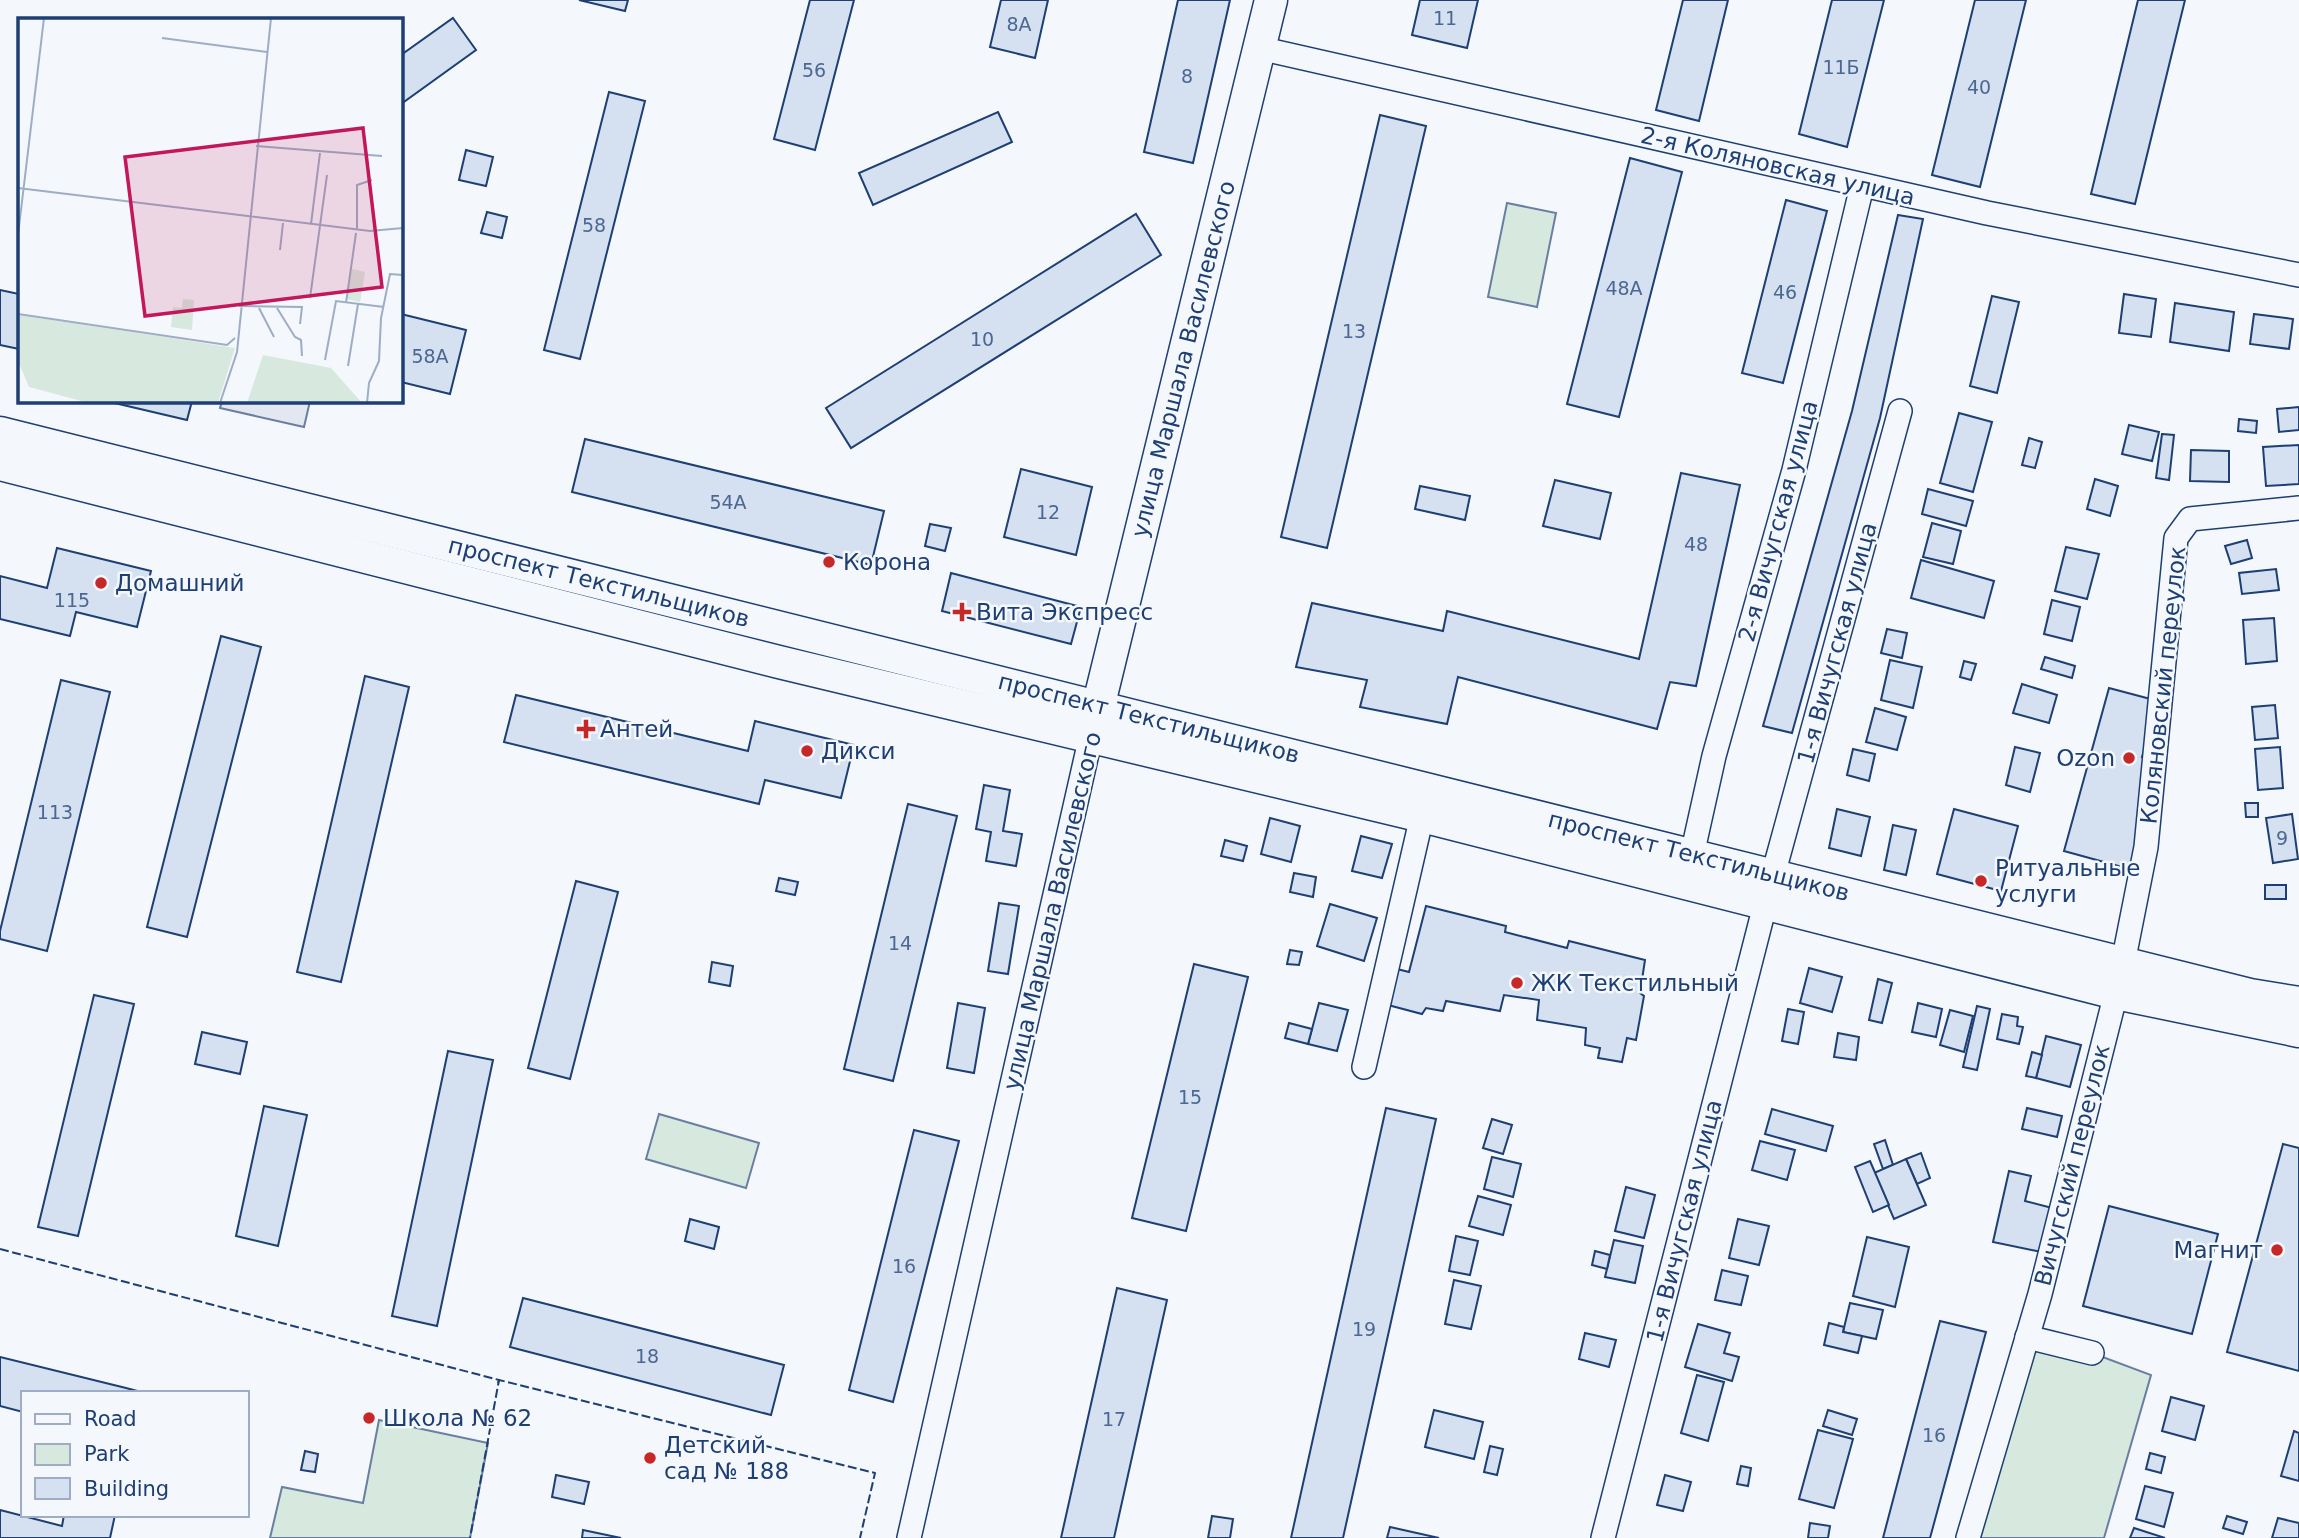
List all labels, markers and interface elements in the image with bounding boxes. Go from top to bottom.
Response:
house number: 11 [1433,7,1457,29]
house number: 8А [1006,13,1032,35]
inset map [18,18,402,402]
house number: 11Б [1822,56,1860,78]
house number: 56 [802,59,826,81]
house number: 8 [1181,65,1193,87]
house number: 40 [1967,76,1991,98]
street label: 2-я Коляновская улица [1638,122,1918,210]
street label: улица Маршала Василевского [1126,178,1240,540]
house number: 58 [582,214,606,236]
house number: 48А [1605,277,1643,299]
house number: 46 [1773,281,1797,303]
house number: 13 [1342,320,1366,342]
house number: 10 [970,328,994,350]
house number: 58А [411,345,449,367]
street label: 2-я Вичугская улица [1733,397,1823,645]
house number: 54А [709,491,747,513]
house number: 12 [1036,501,1060,523]
street label: 1-я Вичугская улица [1792,519,1882,767]
street label: проспект Текстильщиков [446,532,752,632]
house number: 48 [1684,533,1708,555]
street label: Коляновский переулок [2135,545,2191,825]
place label: Корона [843,549,931,575]
marker: Корона [821,554,837,570]
place label: Домашний [115,570,244,596]
marker: Домашний [93,575,109,591]
house number: 115 [54,589,90,611]
place label: Вита Экспресс [976,599,1153,625]
marker: Вита Экспресс [954,604,970,620]
street label: проспект Текстильщиков [996,668,1302,768]
place label: Антей [600,716,673,742]
marker: Антей [578,721,594,737]
street label: улица Маршала Василевского [998,729,1106,1093]
place label: Дикси [821,738,895,764]
marker: Дикси [799,743,815,759]
place label: Ozon [2056,745,2115,771]
marker: Ozon [2121,750,2137,766]
house number: 113 [37,801,73,823]
street label: проспект Текстильщиков [1546,806,1852,906]
house number: 9 [2276,827,2288,849]
place label: Ритуальные услуги [1995,855,2141,907]
marker: Ритуальные услуги [1973,873,1989,889]
house number: 14 [888,932,912,954]
place label: ЖК Текстильный [1531,970,1739,996]
marker: ЖК Текстильный [1509,975,1525,991]
street label: Вичугский переулок [2029,1041,2115,1288]
house number: 15 [1178,1086,1202,1108]
street label: 1-я Вичугская улица [1641,1097,1727,1345]
place label: Магнит [2174,1237,2263,1263]
marker: Магнит [2269,1242,2285,1258]
house number: 16 [892,1255,916,1277]
house number: 19 [1352,1318,1376,1340]
house number: 18 [635,1345,659,1367]
legend [21,1391,248,1517]
place label: Школа № 62 [383,1405,532,1431]
text: Road [84,1407,137,1431]
house number: 17 [1102,1408,1126,1430]
marker: Школа № 62 [361,1410,377,1426]
house number: 16 [1922,1424,1946,1446]
place label: Детский сад № 188 [664,1432,789,1484]
text: Park [84,1442,130,1466]
marker: Детский сад № 188 [642,1450,658,1466]
text: Building [84,1477,169,1501]

